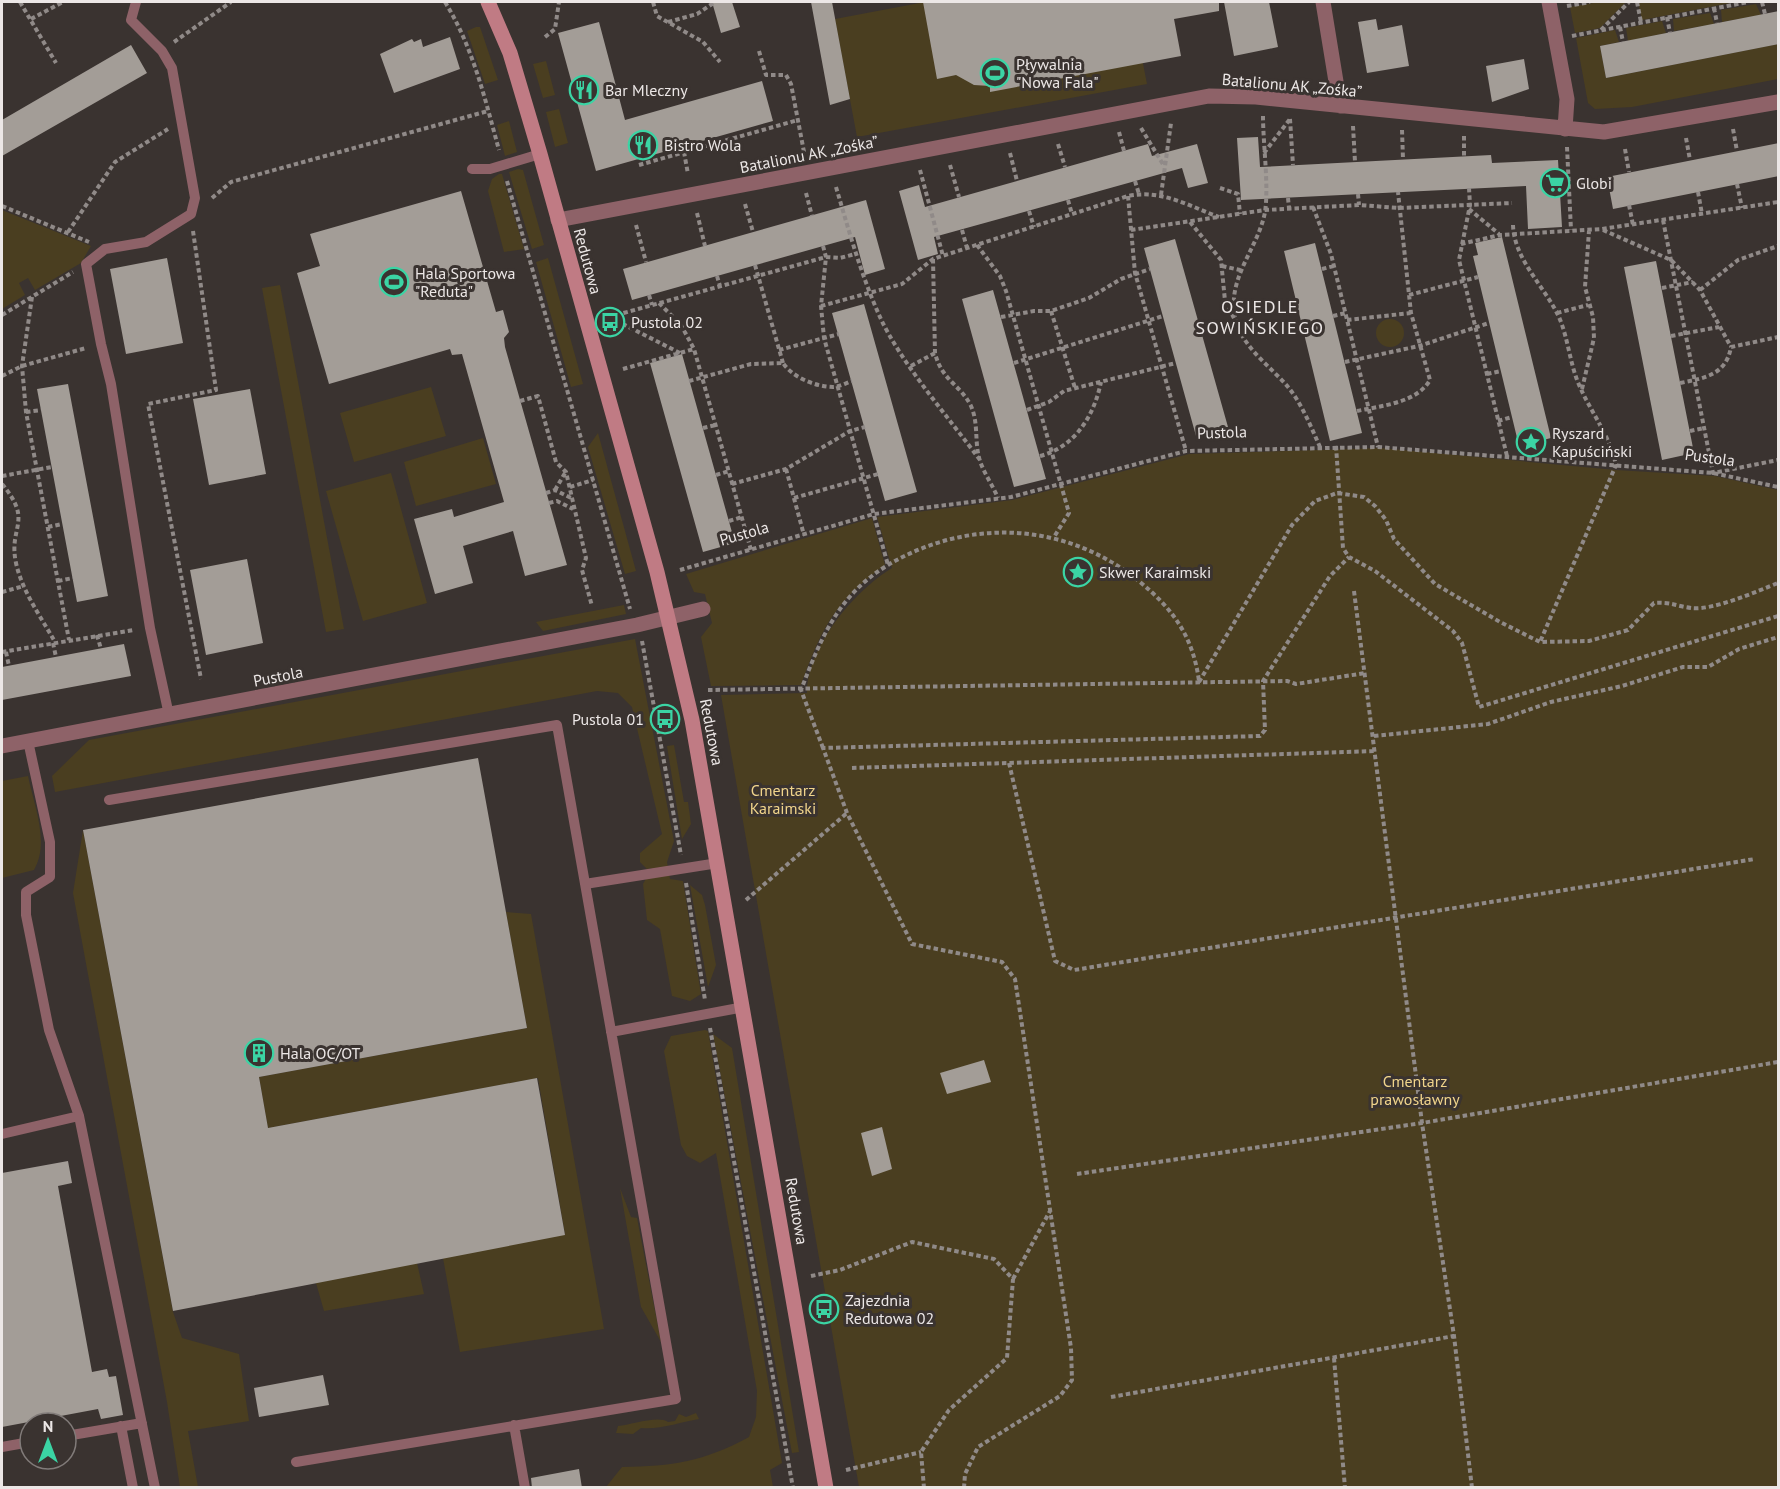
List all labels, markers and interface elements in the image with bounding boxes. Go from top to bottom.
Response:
place label: Pływalnia "Nowa Fala" [1016,54,1099,92]
sports icon: Pływalnia "Nowa Fala" [979,57,1011,89]
street label: Batalionu AK „Zośka” [1221,69,1363,101]
restaurant icon: Bar Mleczny [568,74,600,106]
place label: Bar Mleczny [605,80,688,100]
restaurant icon: Bistro Wola [627,129,659,161]
street label: Batalionu AK „Zośka” [738,131,880,177]
place label: Bistro Wola [664,135,742,155]
supermarket icon: Globi [1539,167,1571,199]
place label: Globi [1576,173,1612,193]
street label: Redutowa [570,226,606,296]
place label: Hala Sportowa "Reduta" [415,263,516,301]
sports icon: Hala Sportowa "Reduta" [378,266,410,298]
district label: OSIEDLE SOWIŃSKIEGO [1195,295,1325,339]
bus stop icon: Pustola 02 [594,306,626,338]
place label: Pustola 02 [631,312,703,332]
street label: Pustola [1197,421,1247,443]
place label: Ryszard Kapuściński [1552,423,1632,461]
place icon: Ryszard Kapuściński [1515,426,1547,458]
street label: Pustola [1684,444,1736,470]
street label: Pustola [717,516,771,550]
place icon: Skwer Karaimski [1062,556,1094,588]
place label: Skwer Karaimski [1099,562,1211,582]
street label: Pustola [251,661,305,691]
street label: Redutowa [696,697,728,767]
bus stop icon: Pustola 01 [649,703,681,735]
place label: Pustola 01 [572,709,644,729]
park label: Cmentarz Karaimski [750,780,816,818]
building icon: Hala OC/OT [243,1037,275,1069]
place label: Hala OC/OT [280,1043,360,1063]
park label: Cmentarz prawosławny [1370,1071,1460,1109]
street label: Redutowa [781,1176,813,1246]
place label: Zajezdnia Redutowa 02 [845,1290,934,1328]
bus stop icon: Zajezdnia Redutowa 02 [808,1293,840,1325]
north arrow [18,1411,78,1471]
text: N [43,1416,53,1436]

